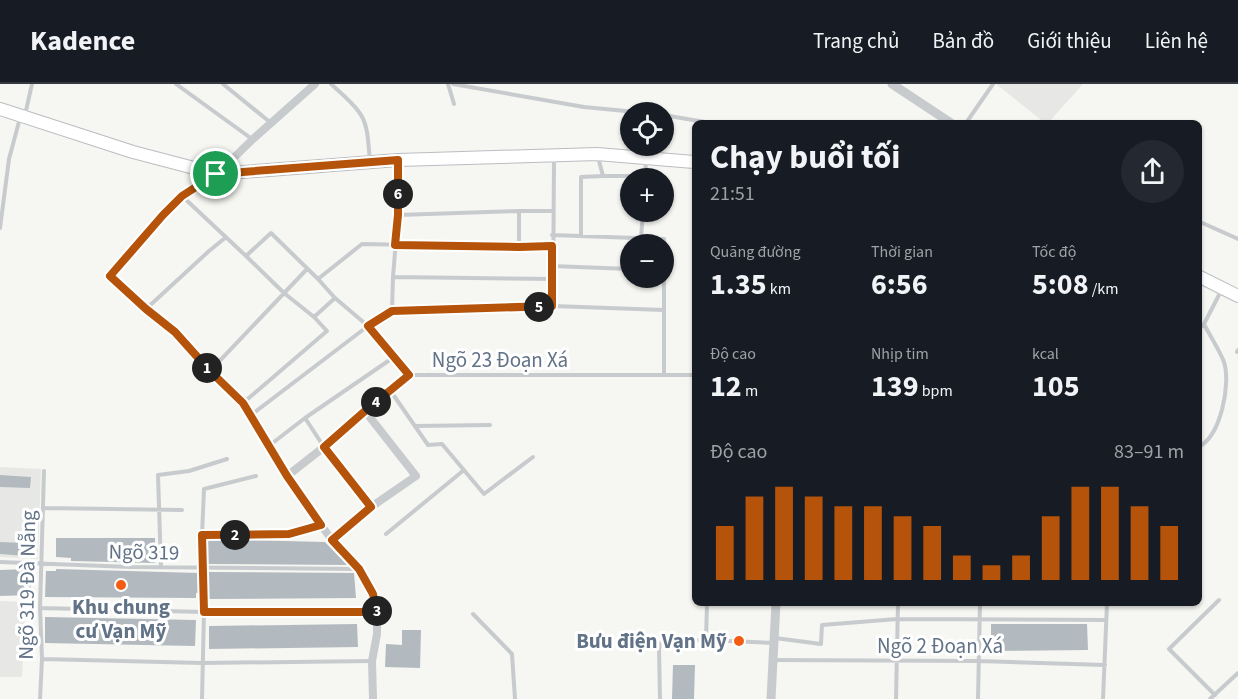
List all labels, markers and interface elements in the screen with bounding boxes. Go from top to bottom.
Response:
text: Kadence [30,21,135,61]
text: Trang chủ [813,26,899,56]
text: Bản đồ [932,26,994,56]
text: Giới thiệu [1027,26,1112,56]
text: Liên hệ [1145,26,1208,56]
map controls [620,102,674,288]
button: locate [620,102,674,156]
text: Chạy buổi tối [710,134,900,181]
button: share [1121,140,1184,203]
pin [190,148,241,199]
icon: arrive [199,157,232,190]
button: + [620,168,674,222]
pin: 6 [383,179,413,209]
text: 21:51 [710,180,755,208]
text: 6 [394,183,402,205]
button: − [620,234,674,288]
text: Quãng đường [710,241,801,263]
text: Thời gian [871,241,933,263]
text: Tốc độ [1032,241,1076,263]
text: 1.35 [710,263,767,306]
text: 6:56 [871,263,928,306]
text: 5:08 [1032,263,1089,306]
text: km [767,278,791,300]
text: /km [1089,278,1119,300]
pin: 5 [524,292,554,322]
text: 5 [535,296,543,318]
text: Độ cao [710,343,756,365]
text: Nhịp tim [871,343,929,365]
text: kcal [1032,343,1059,365]
street label: Ngõ 23 Đoạn Xá [432,345,568,375]
pin: 1 [192,353,222,383]
text: 1 [203,357,211,379]
text: 12 [710,365,742,408]
text: 139 [871,365,919,408]
text: 105 [1032,365,1080,408]
text: m [742,380,758,402]
text: bpm [919,380,953,402]
pin: 4 [361,387,391,417]
text: 4 [372,391,380,413]
text: Độ cao [710,438,767,466]
text: 83–91 m [1114,438,1184,466]
street label: Ngõ 319 Đà Nẵng [11,510,43,660]
pin: 2 [220,520,250,550]
text: 2 [231,524,239,546]
street label: Ngõ 319 [108,536,180,568]
marker: Khu chung cư Vạn Mỹ [114,578,128,592]
place label: Khu chung cư Vạn Mỹ [72,592,170,646]
pin: 3 [362,596,392,626]
text: 3 [373,600,381,622]
place label: Bưu điện Vạn Mỹ [576,626,727,656]
street label: Ngõ 2 Đoạn Xá [877,631,1003,661]
marker: Bưu điện Vạn Mỹ [732,634,746,648]

